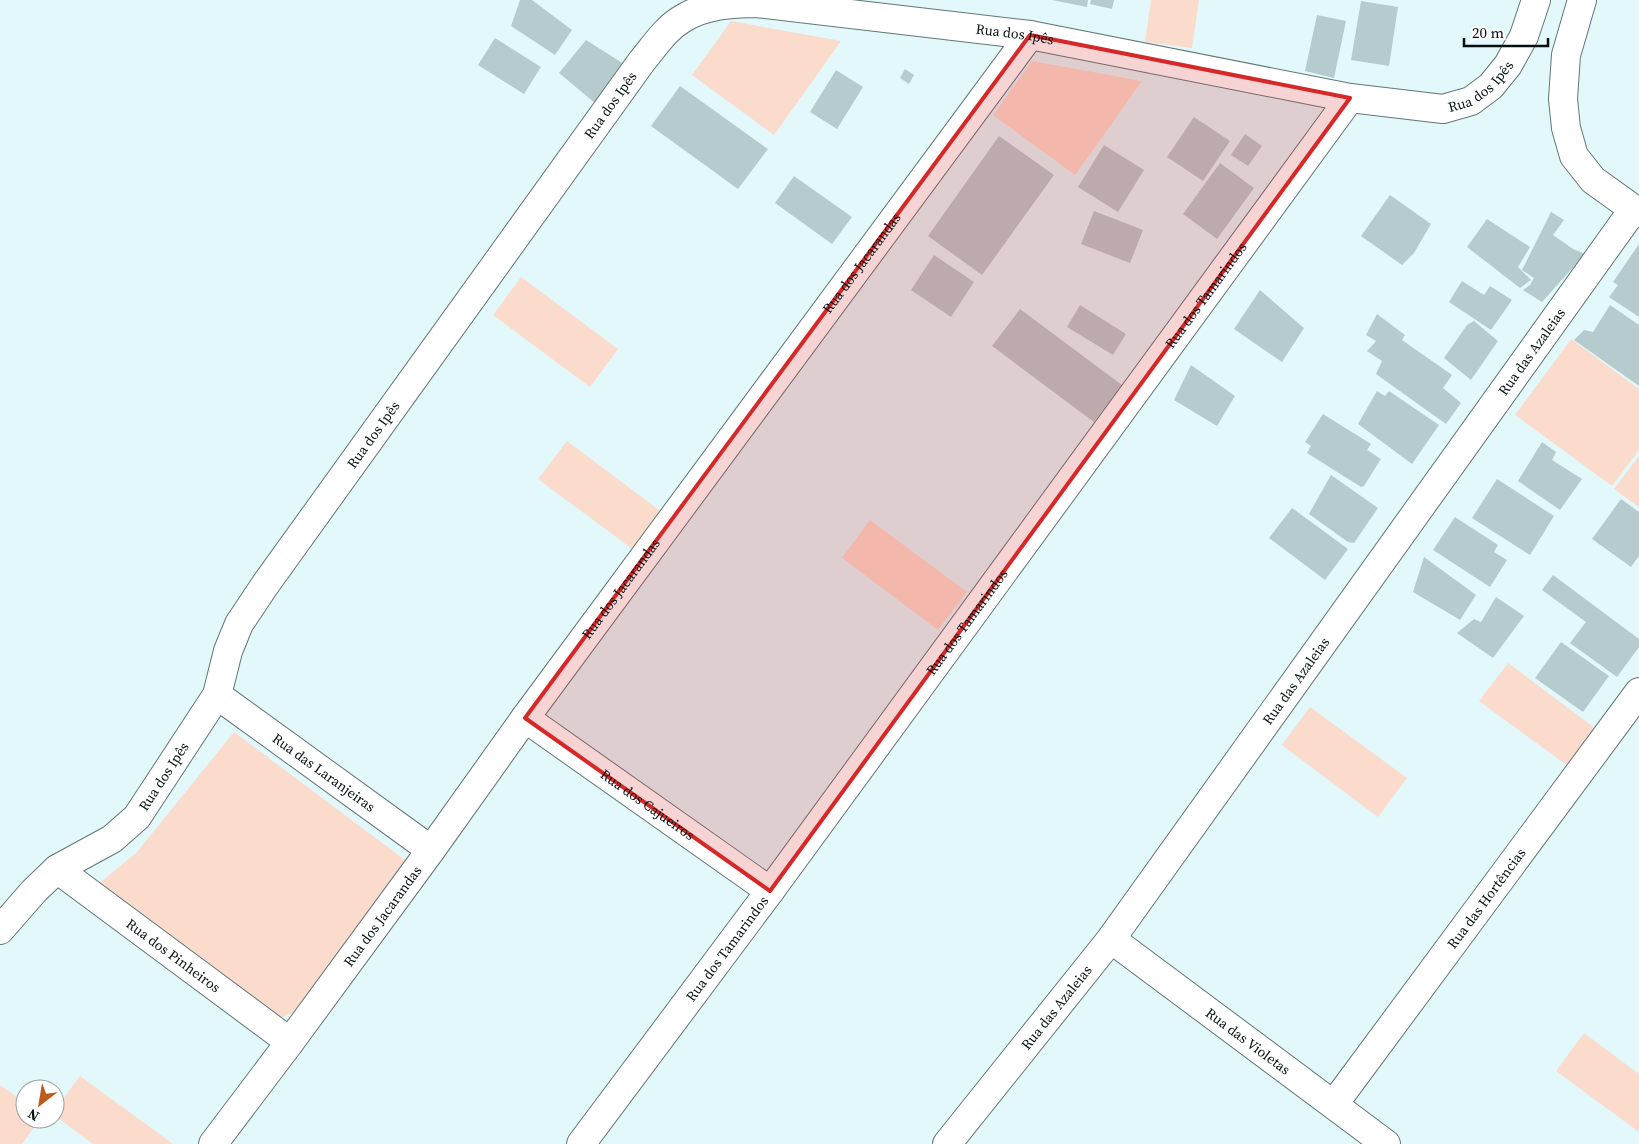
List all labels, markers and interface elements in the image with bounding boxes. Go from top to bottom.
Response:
scale bar [1464,15,1548,47]
street label: Rua dos Ipês [975,19,1056,49]
text: 20 m [1472,22,1504,43]
street label: Rua dos Ipês [1446,57,1518,117]
street label: Rua dos Ipês [579,67,641,143]
street label: Rua dos Jacarandas [818,208,905,317]
street label: Rua dos Tamarindos [1160,238,1251,352]
street label: Rua das Azaleias [1493,304,1570,399]
street label: Rua dos Ipês [342,397,404,472]
street label: Rua dos Jacarandas [577,534,665,643]
street label: Rua dos Tamarindos [921,565,1012,679]
street label: Rua das Azaleias [1258,633,1334,729]
street label: Rua das Laranjeiras [268,728,380,817]
street label: Rua dos Ipês [134,738,194,815]
street label: Rua dos Cajueiros [596,764,699,845]
street label: Rua das Hortências [1442,844,1530,953]
street label: Rua dos Jacarandas [339,861,426,971]
street label: Rua dos Tamarindos [681,892,773,1005]
street label: Rua dos Pinheiros [122,914,225,997]
street label: Rua das Azaleias [1016,961,1096,1054]
street label: Rua das Violetas [1202,1003,1295,1079]
north arrow [15,1079,65,1129]
text: N [24,1104,43,1126]

